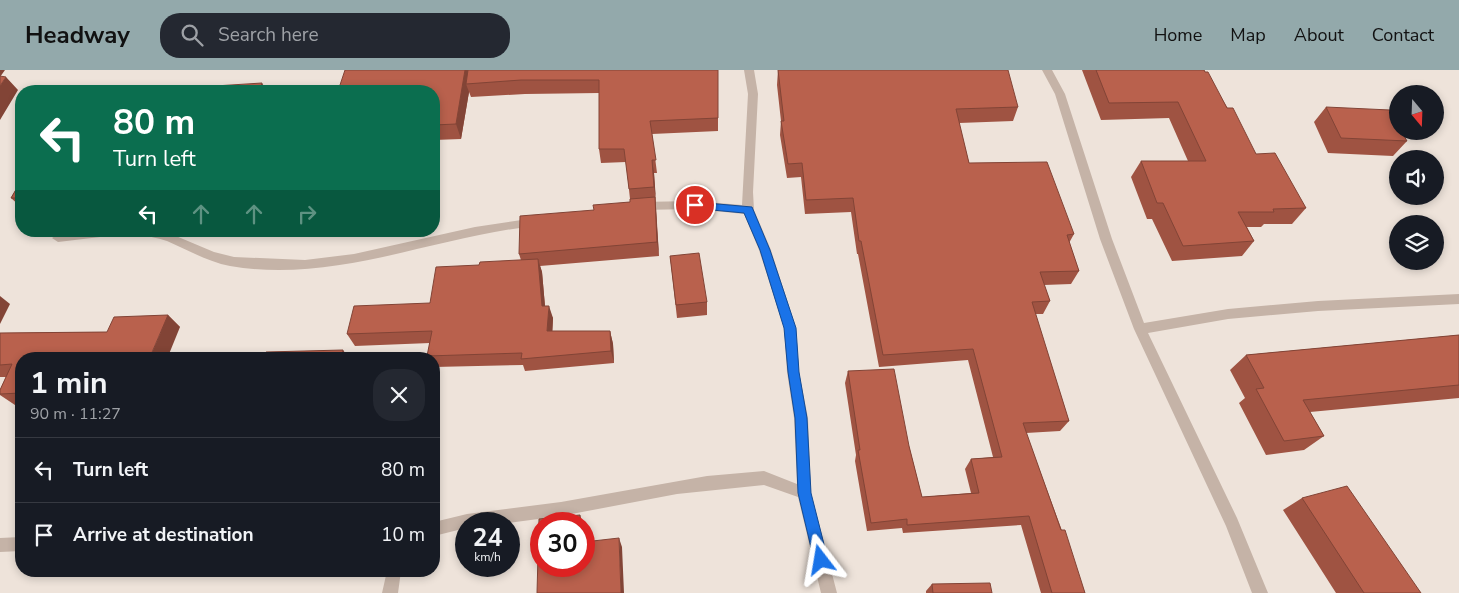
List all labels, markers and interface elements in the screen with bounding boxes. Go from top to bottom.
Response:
search box [160,13,510,58]
text: Headway [25,19,130,51]
icon: search [178,21,206,49]
text: Search here [218,22,319,48]
text: Home [1154,23,1202,47]
text: Map [1230,23,1266,47]
text: About [1294,23,1344,47]
text: Contact [1372,23,1434,47]
north arrow [1389,85,1444,140]
map controls [1389,85,1444,270]
text: 80 m [113,99,195,146]
icon: left [30,105,95,170]
text: Turn left [113,144,196,174]
button: sound [1389,150,1444,205]
pin [674,184,716,226]
icon: arrive [681,191,709,219]
icon: left [134,200,162,228]
icon: ahead [187,200,215,228]
icon: ahead [240,200,268,228]
icon: right [293,200,321,228]
button: layers [1389,215,1444,270]
text: 1 min [30,363,108,404]
button: close [373,369,425,421]
text: 90 m · 11:27 [30,403,121,425]
icon: left [30,456,58,484]
text: Turn left [73,457,148,483]
text: 80 m [381,457,425,483]
speed limit sign: 30 [530,512,595,577]
icon: arrive [30,521,58,549]
text: 24 [472,521,503,555]
text: Arrive at destination [73,522,254,548]
text: 10 m [381,522,425,548]
position arrow [794,533,846,585]
text: km/h [474,549,501,565]

